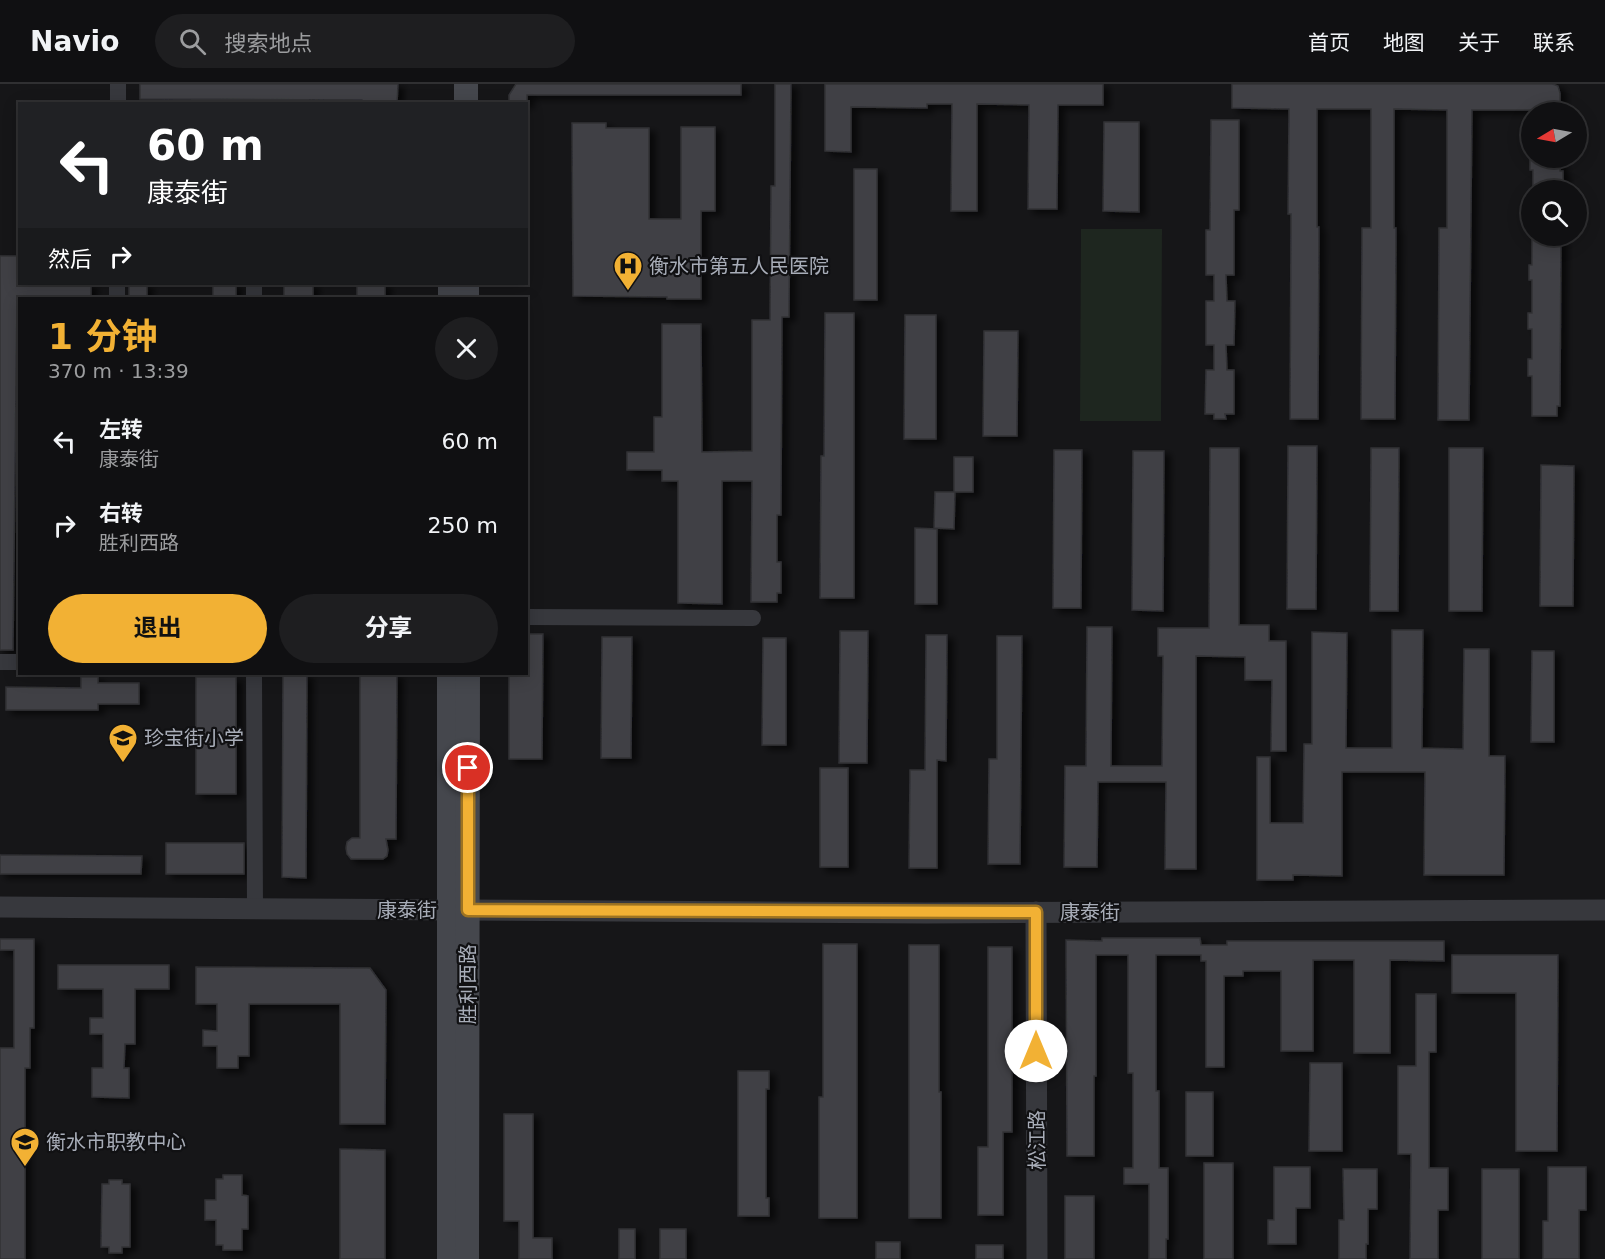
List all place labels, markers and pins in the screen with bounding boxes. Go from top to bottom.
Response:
hospital icon: 衡水市第五人民医院 [612,250,644,292]
place label: 衡水市第五人民医院 [649,254,829,278]
school or university icon: 珍宝街小学 [107,722,139,764]
place label: 珍宝街小学 [144,726,244,750]
pin [442,742,493,793]
school or university icon: 衡水市职教中心 [9,1126,41,1168]
place label: 衡水市职教中心 [46,1130,186,1154]

